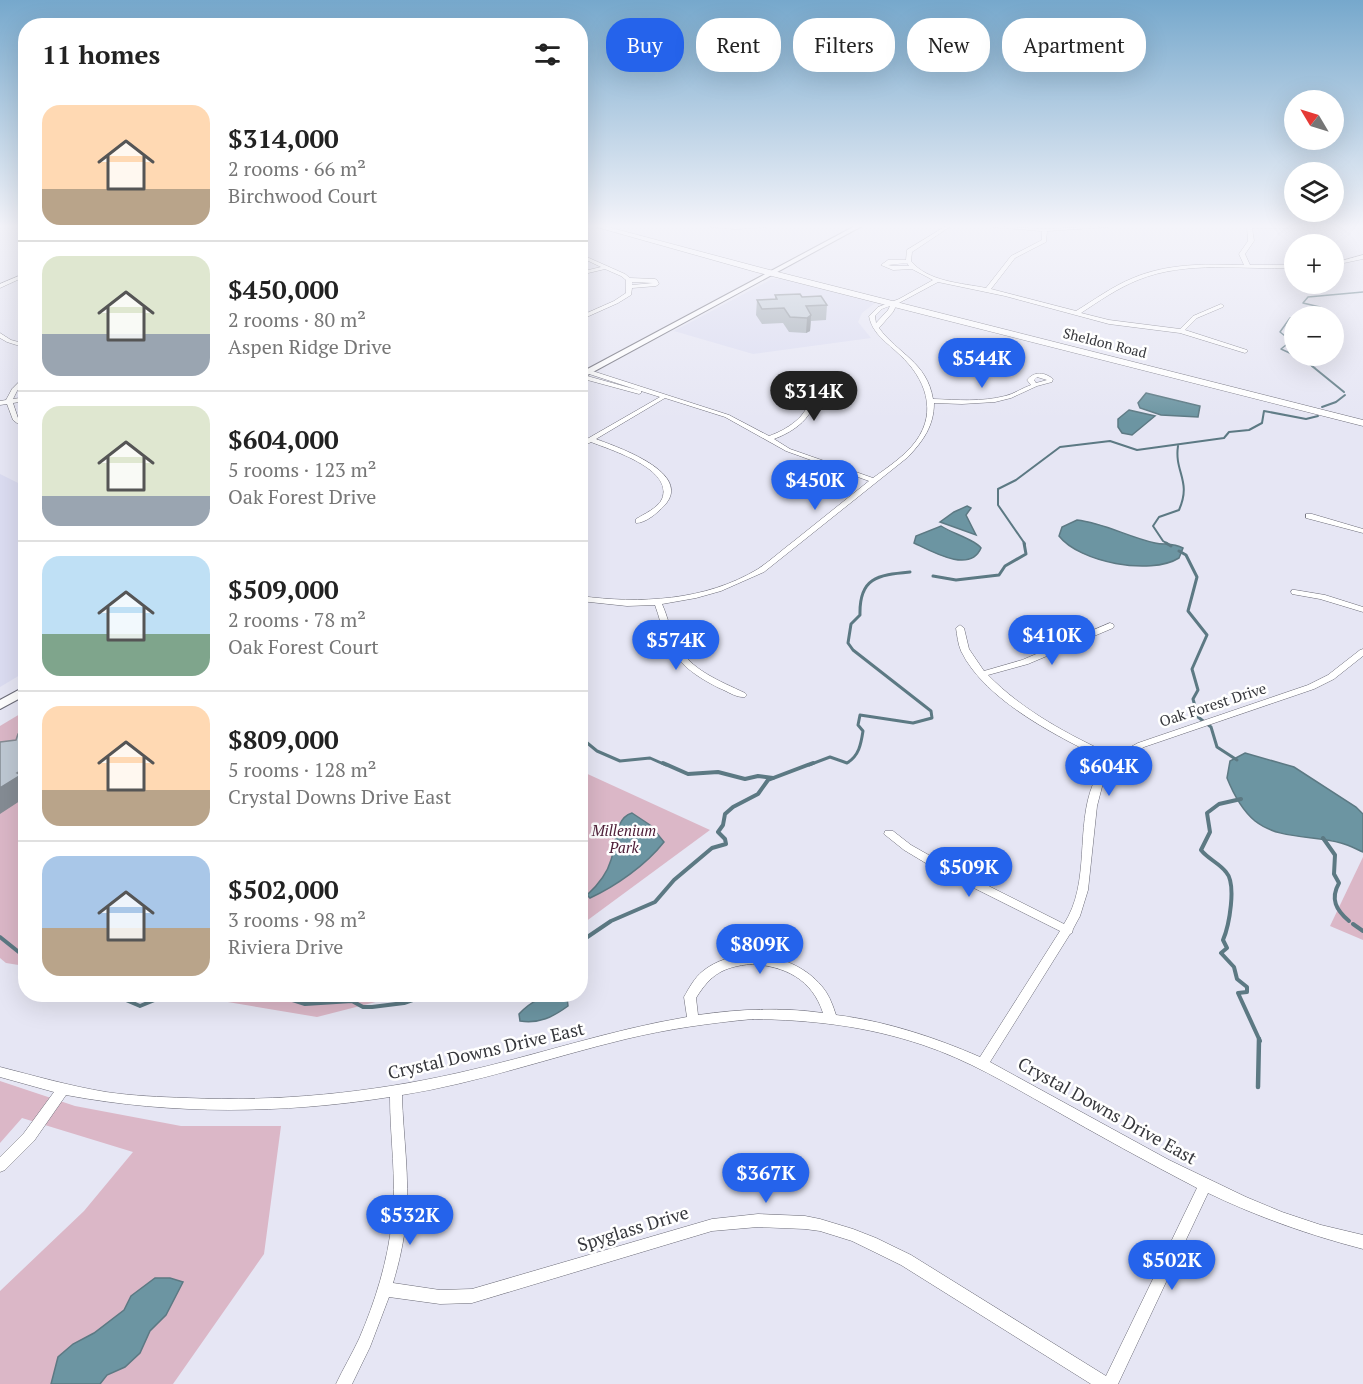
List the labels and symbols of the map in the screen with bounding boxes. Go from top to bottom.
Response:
north arrow [1284,90,1344,150]
street label: Sheldon Road [1061,323,1149,362]
pin: $544K [940,338,1024,389]
pin: $314K [772,371,856,422]
pin: $450K [773,460,857,511]
pin: $410K [1010,615,1094,666]
pin: $574K [634,620,718,671]
street label: Oak Forest Drive [1157,677,1269,731]
pin: $604K [1067,746,1151,797]
park label: Millenium Park [591,820,656,857]
pin: $509K [927,847,1011,898]
pin: $809K [718,924,802,975]
street label: Crystal Downs Drive East [385,1016,587,1084]
street label: Crystal Downs Drive East [1014,1051,1201,1170]
pin: $367K [724,1153,808,1204]
pin: $532K [368,1195,452,1246]
street label: Spyglass Drive [574,1200,691,1256]
pin: $502K [1130,1240,1214,1291]

